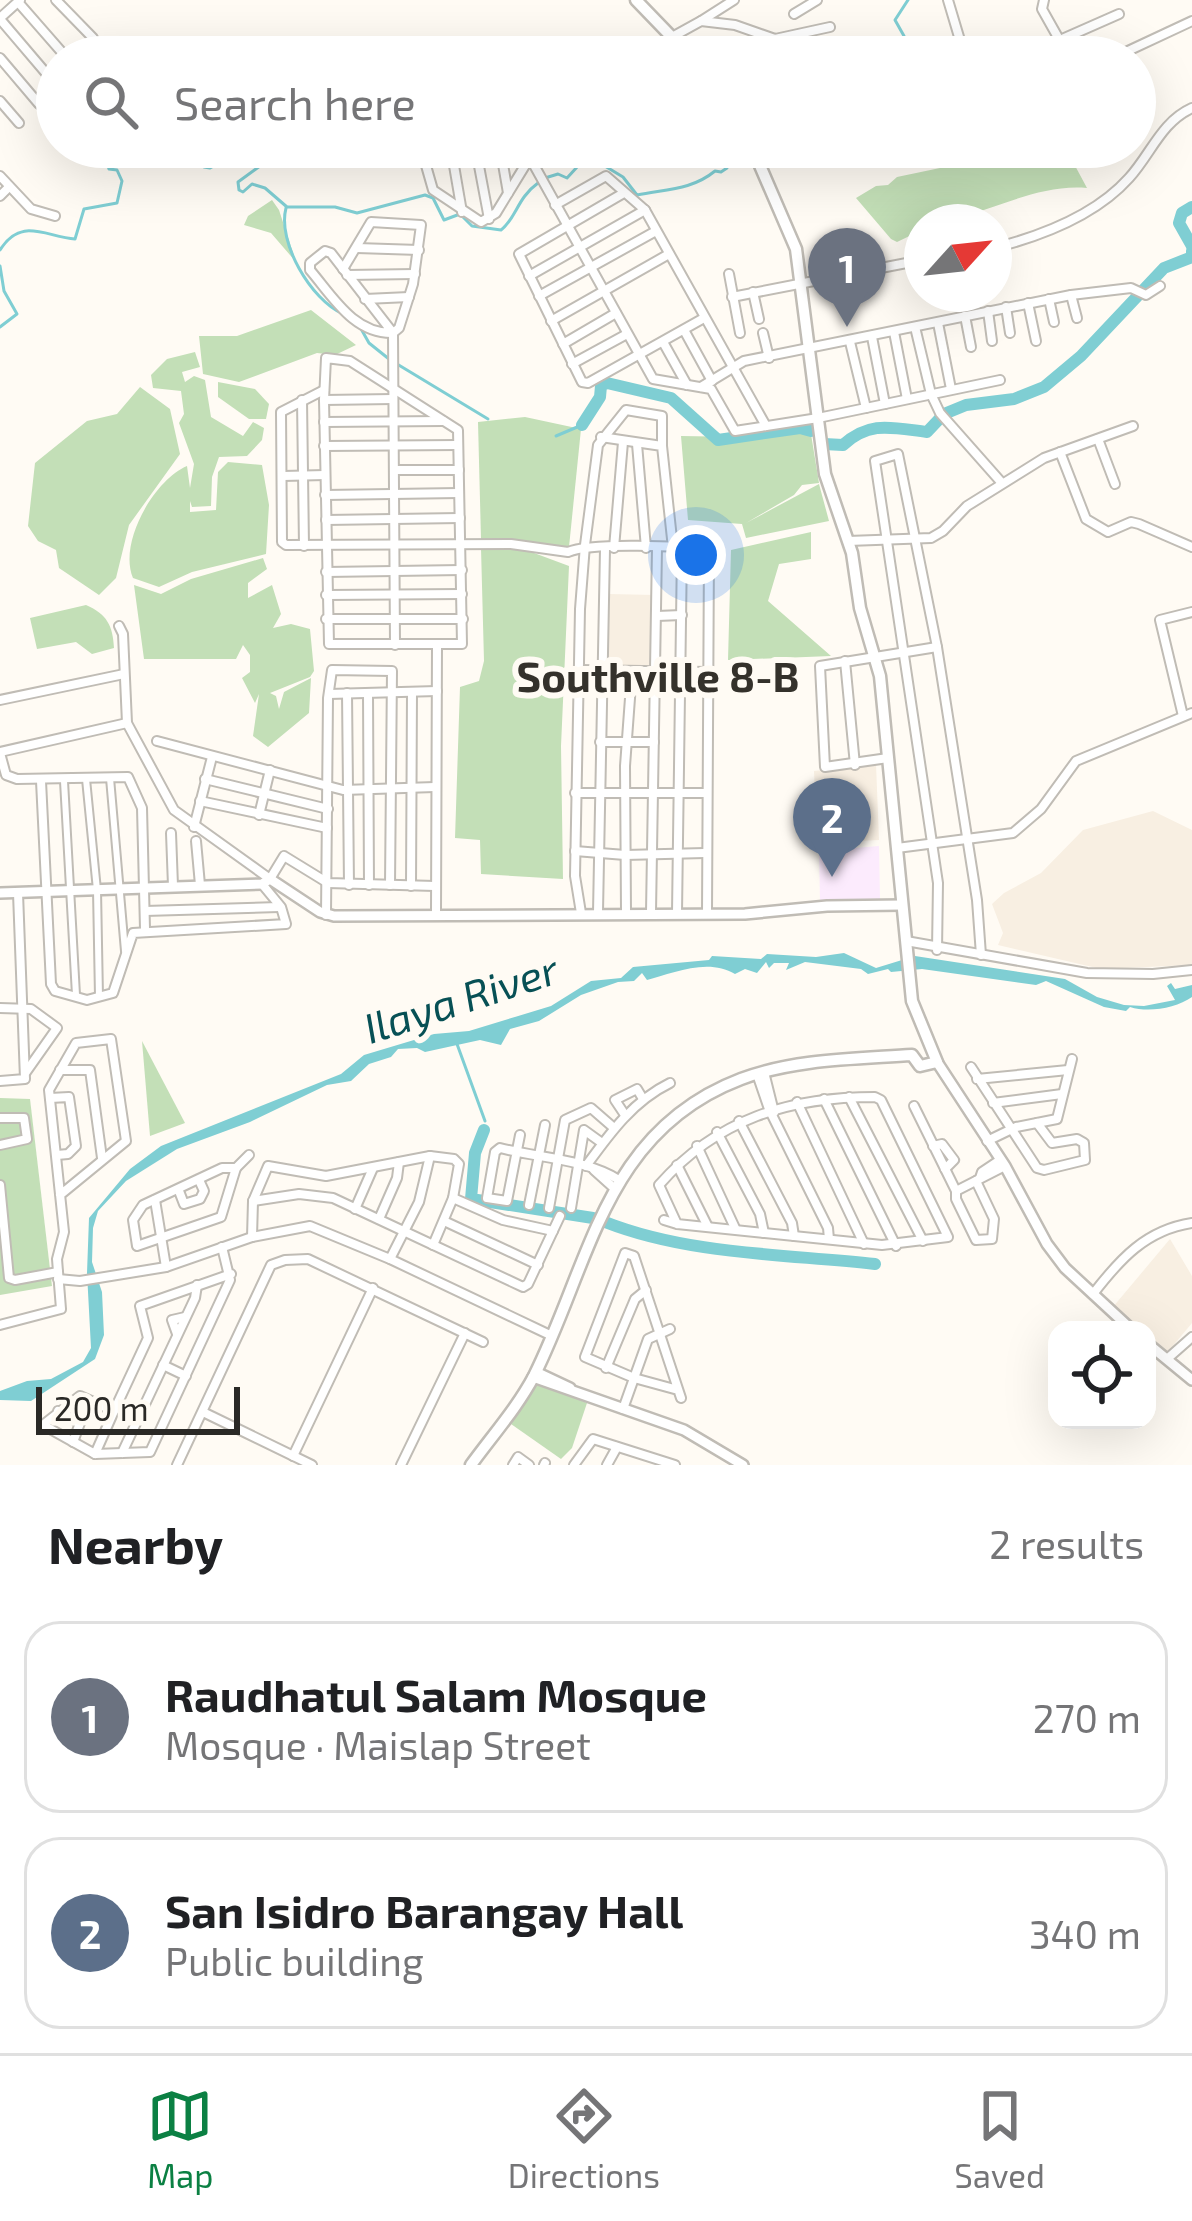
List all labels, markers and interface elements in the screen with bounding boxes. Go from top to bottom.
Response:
search box [36,36,1156,168]
icon: search [78,69,144,135]
text: Search here [174,75,416,129]
north arrow [904,204,1012,312]
pin: 1 [808,228,886,327]
your location [666,525,726,585]
district label: Southville 8-B [517,650,799,700]
pin: 2 [793,778,871,877]
water label: Ilaya River [357,942,565,1053]
map controls [1048,1321,1156,1429]
button: locate [1048,1321,1156,1429]
scale bar [36,1381,240,1434]
text: 200 m [54,1388,149,1428]
text: Nearby [48,1513,223,1574]
text: 2 results [989,1520,1144,1567]
text: Raudhatul Salam Mosque [165,1667,707,1721]
text: 1 [82,1694,98,1741]
text: 270 m [1033,1694,1141,1741]
text: Mosque · Maislap Street [165,1721,591,1768]
text: San Isidro Barangay Hall [165,1883,683,1937]
text: 2 [79,1910,101,1957]
text: 340 m [1029,1910,1141,1957]
text: Public building [165,1937,424,1984]
tab: Map [147,2083,213,2195]
tab: Directions [508,2083,660,2195]
tab: Saved [954,2083,1045,2195]

